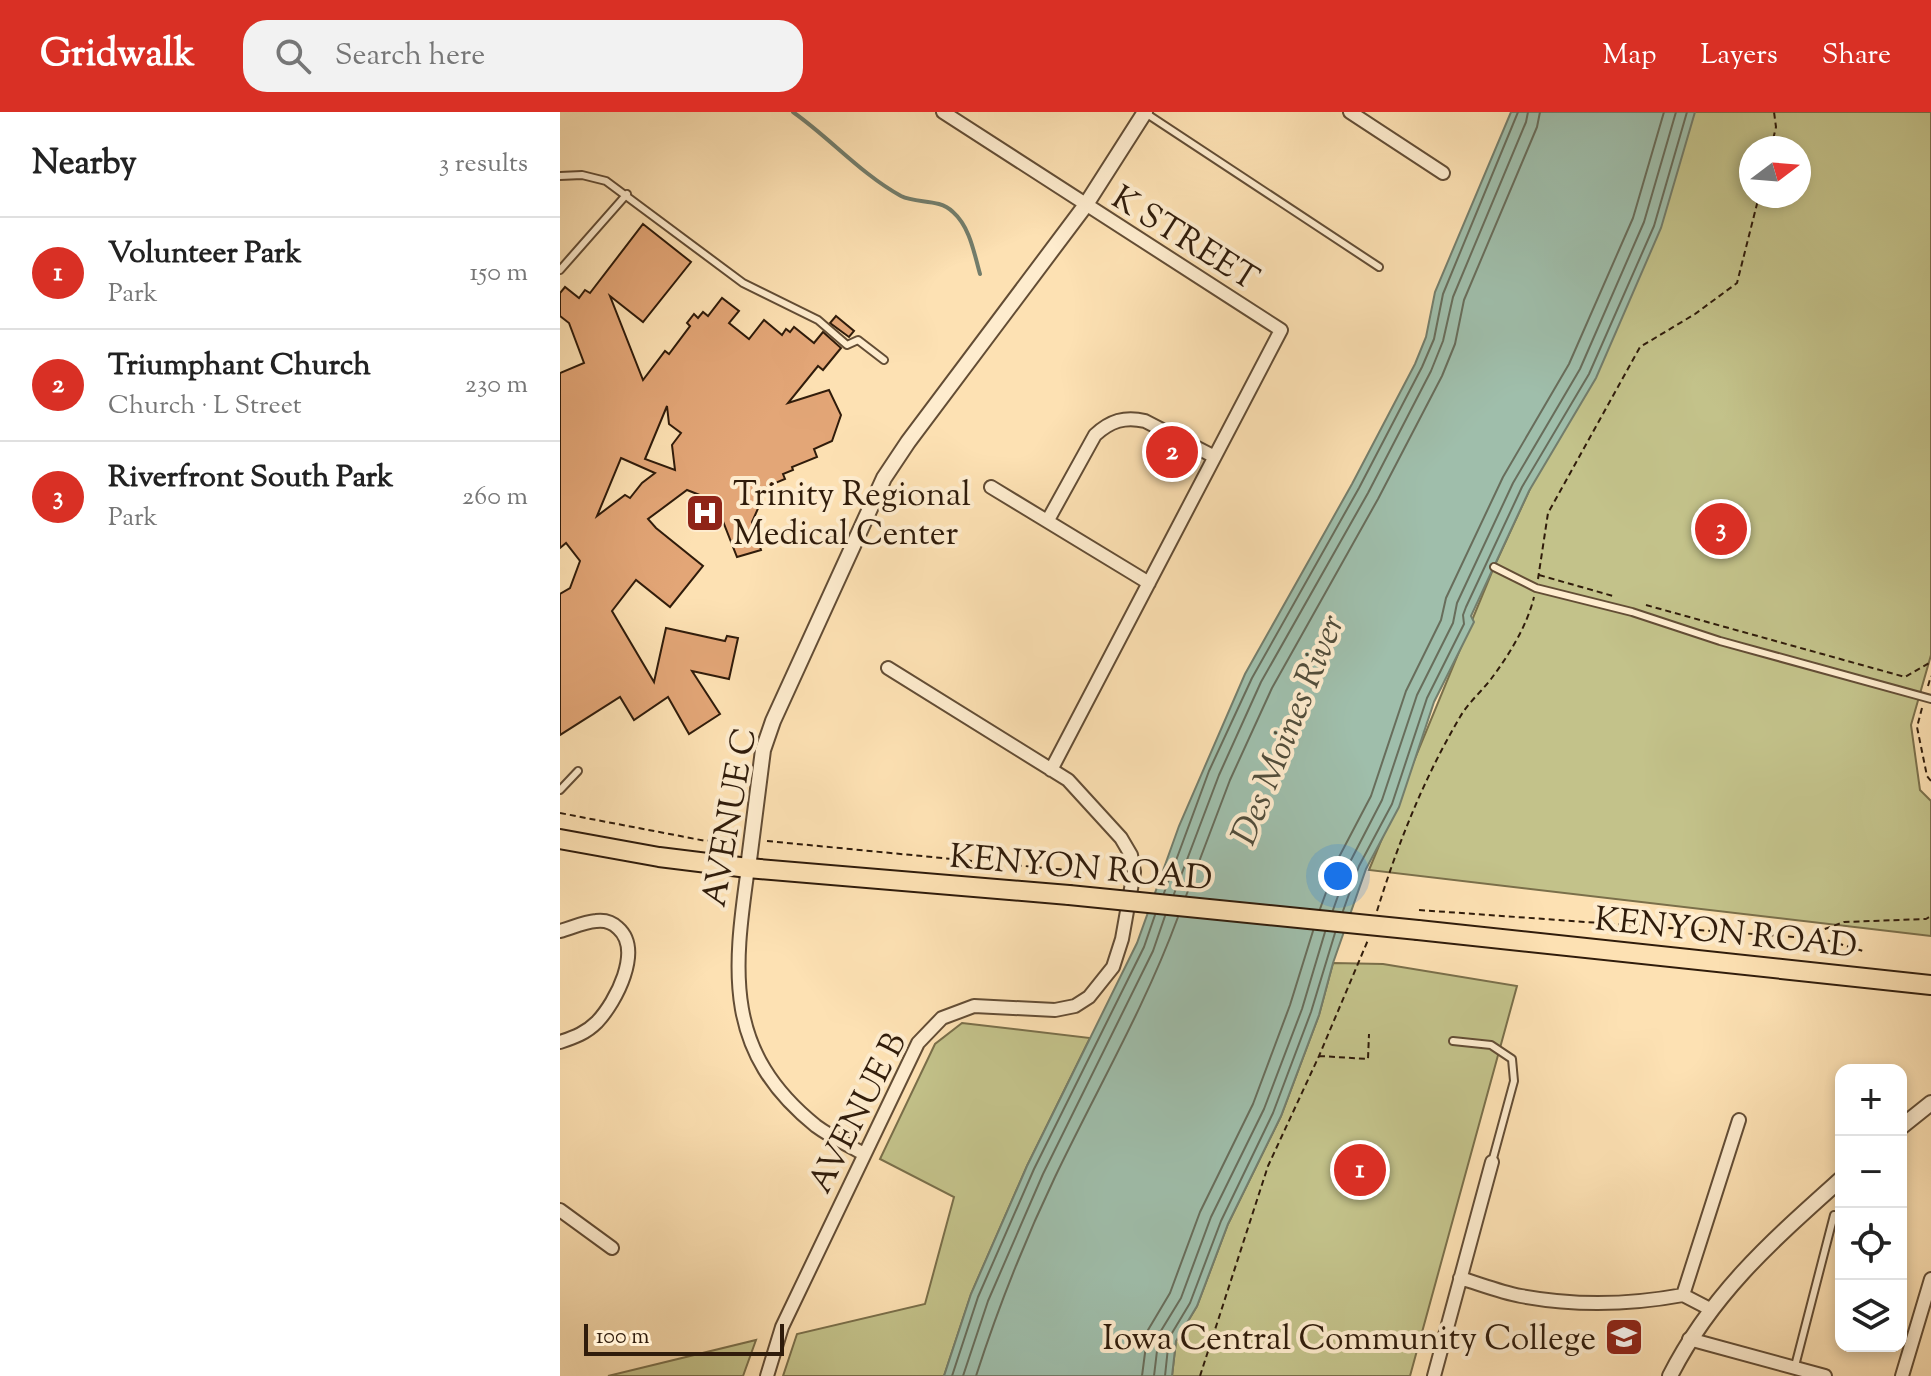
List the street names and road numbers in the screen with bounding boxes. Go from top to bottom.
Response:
street label: K STREET [1101,175,1267,305]
street label: AVENUE C [692,724,771,911]
street label: KENYON ROAD [947,834,1214,905]
street label: KENYON ROAD [1592,896,1859,973]
street label: AVENUE B [798,1025,921,1203]

